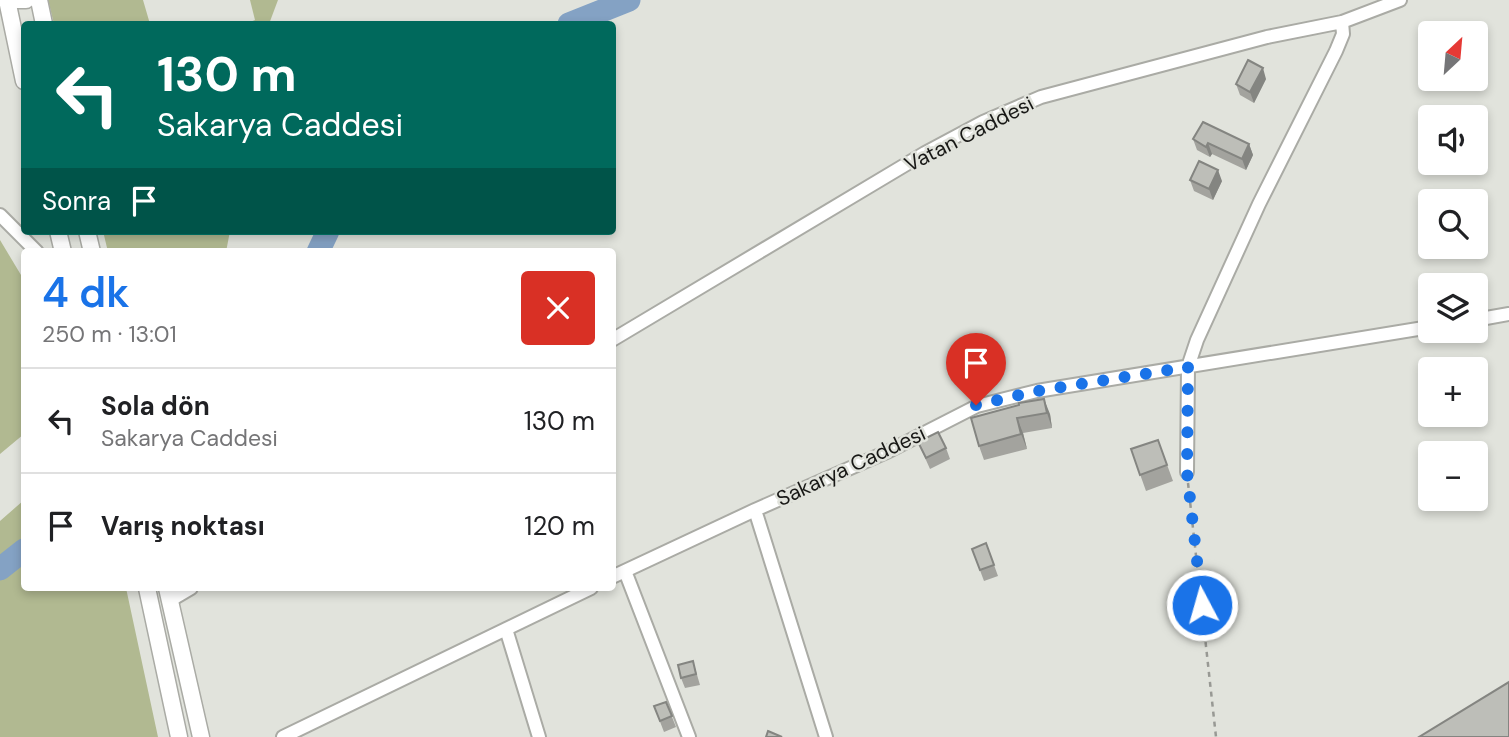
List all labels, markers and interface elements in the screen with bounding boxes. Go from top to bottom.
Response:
north arrow [1418,21,1488,91]
map controls [1418,21,1488,511]
text: 130 m [157,42,297,106]
icon: left [42,49,133,140]
street label: Vatan Caddesi [900,89,1038,179]
text: Sakarya Caddesi [157,104,403,146]
button: sound [1418,105,1488,175]
icon: arrive [125,182,163,220]
text: Sonra [42,184,111,218]
button: search [1418,189,1488,259]
text: 4 dk [42,265,130,320]
button: close [521,271,595,345]
button: layers [1418,273,1488,343]
text: 250 m · 13:01 [42,319,177,349]
pin [946,333,1006,405]
icon: arrive [957,344,995,382]
button: + [1418,357,1488,427]
text: Sola dön [101,389,210,423]
icon: left [42,402,80,440]
text: 130 m [524,404,595,438]
street label: Sakarya Caddesi [772,419,930,513]
text: Sakarya Caddesi [101,423,278,453]
button: − [1418,441,1488,511]
icon: arrive [42,507,80,545]
text: Varış noktası [101,509,265,543]
text: 120 m [524,509,595,543]
position arrow [1165,568,1239,642]

